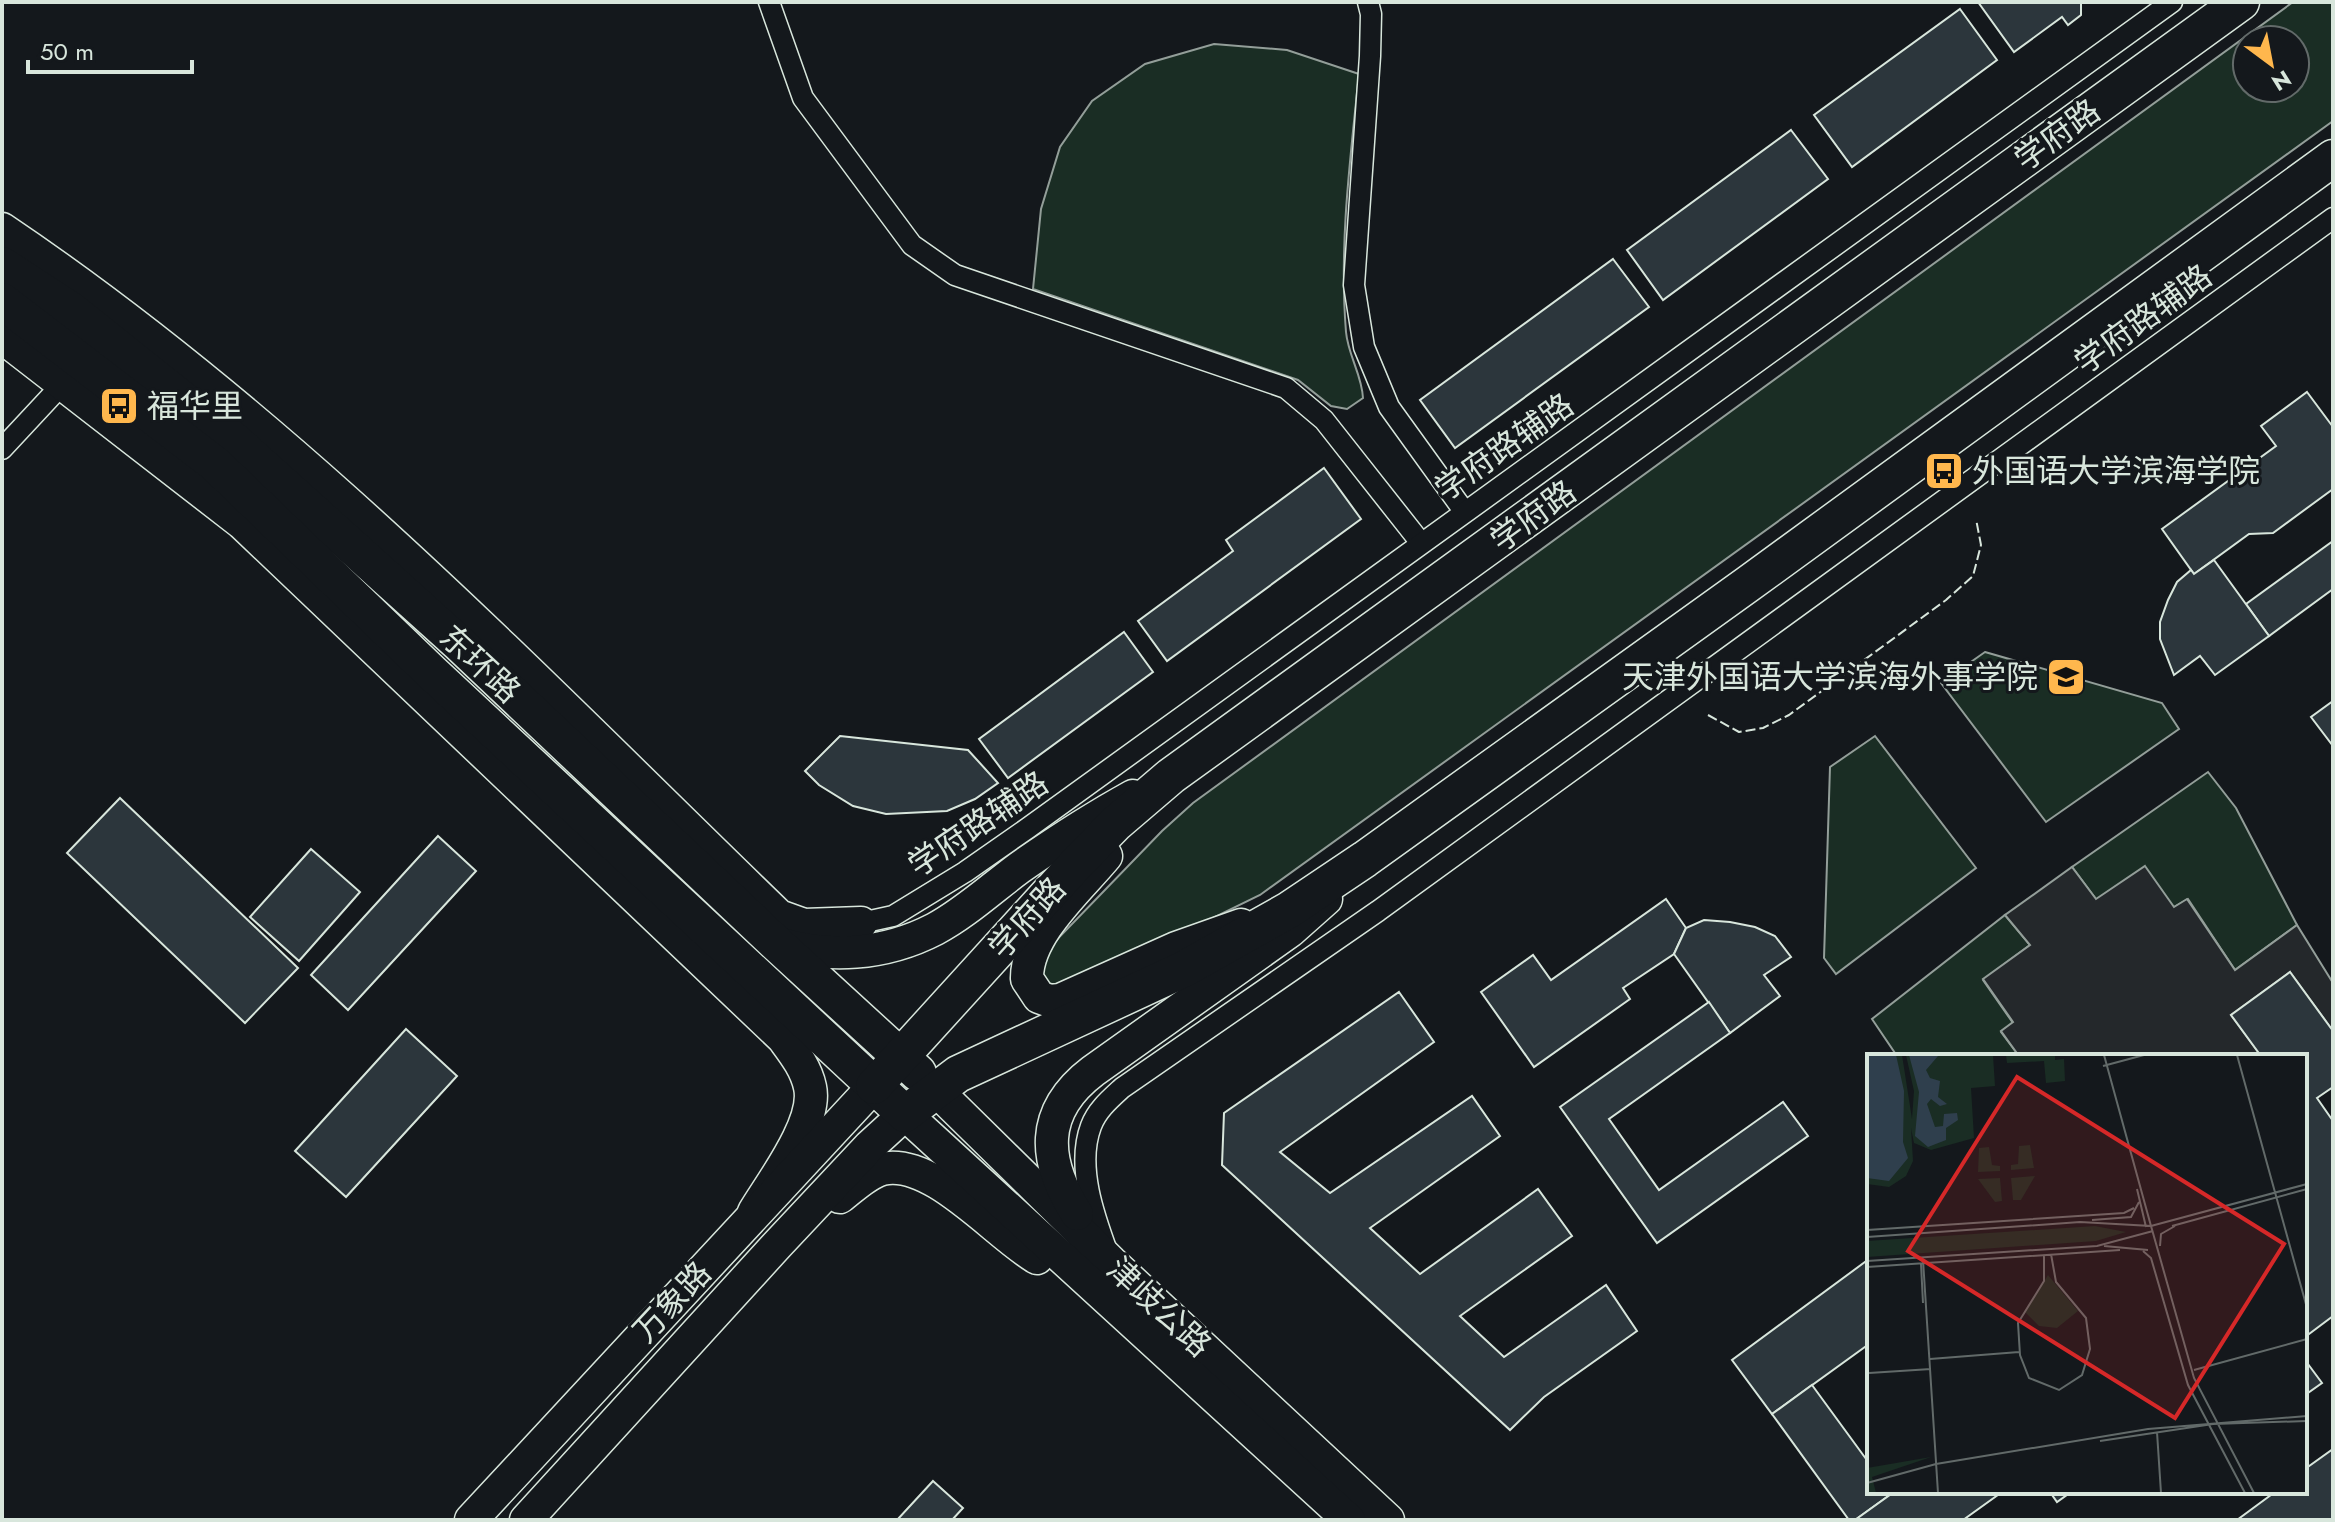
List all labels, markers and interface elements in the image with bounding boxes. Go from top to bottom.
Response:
scale bar [28,24,192,74]
north arrow [2231,24,2311,104]
text: 50 m [40,34,94,69]
text: N [2266,63,2297,99]
street label: 学府路 [2005,88,2109,182]
street label: 学府路辅路 [2065,253,2221,385]
street label: 学府路辅路 [1425,382,1583,512]
place label: 福华里 [147,383,243,429]
bus stop icon: 福华里 [98,385,140,427]
place label: 外国语大学滨海学院 [1972,448,2260,494]
bus stop icon: 外国语大学滨海学院 [1923,450,1965,492]
street label: 学府路 [1481,469,1585,563]
street label: 东环路 [429,614,531,714]
place label: 天津外国语大学滨海外事学院 [1622,654,2038,700]
school or university icon: 天津外国语大学滨海外事学院 [2045,656,2087,698]
street label: 学府路辅路 [899,760,1057,888]
street label: 学府路 [978,867,1076,969]
inset map [1867,1054,2307,1494]
street label: 津歧公路 [1097,1247,1221,1367]
street label: 万象路 [622,1251,722,1353]

